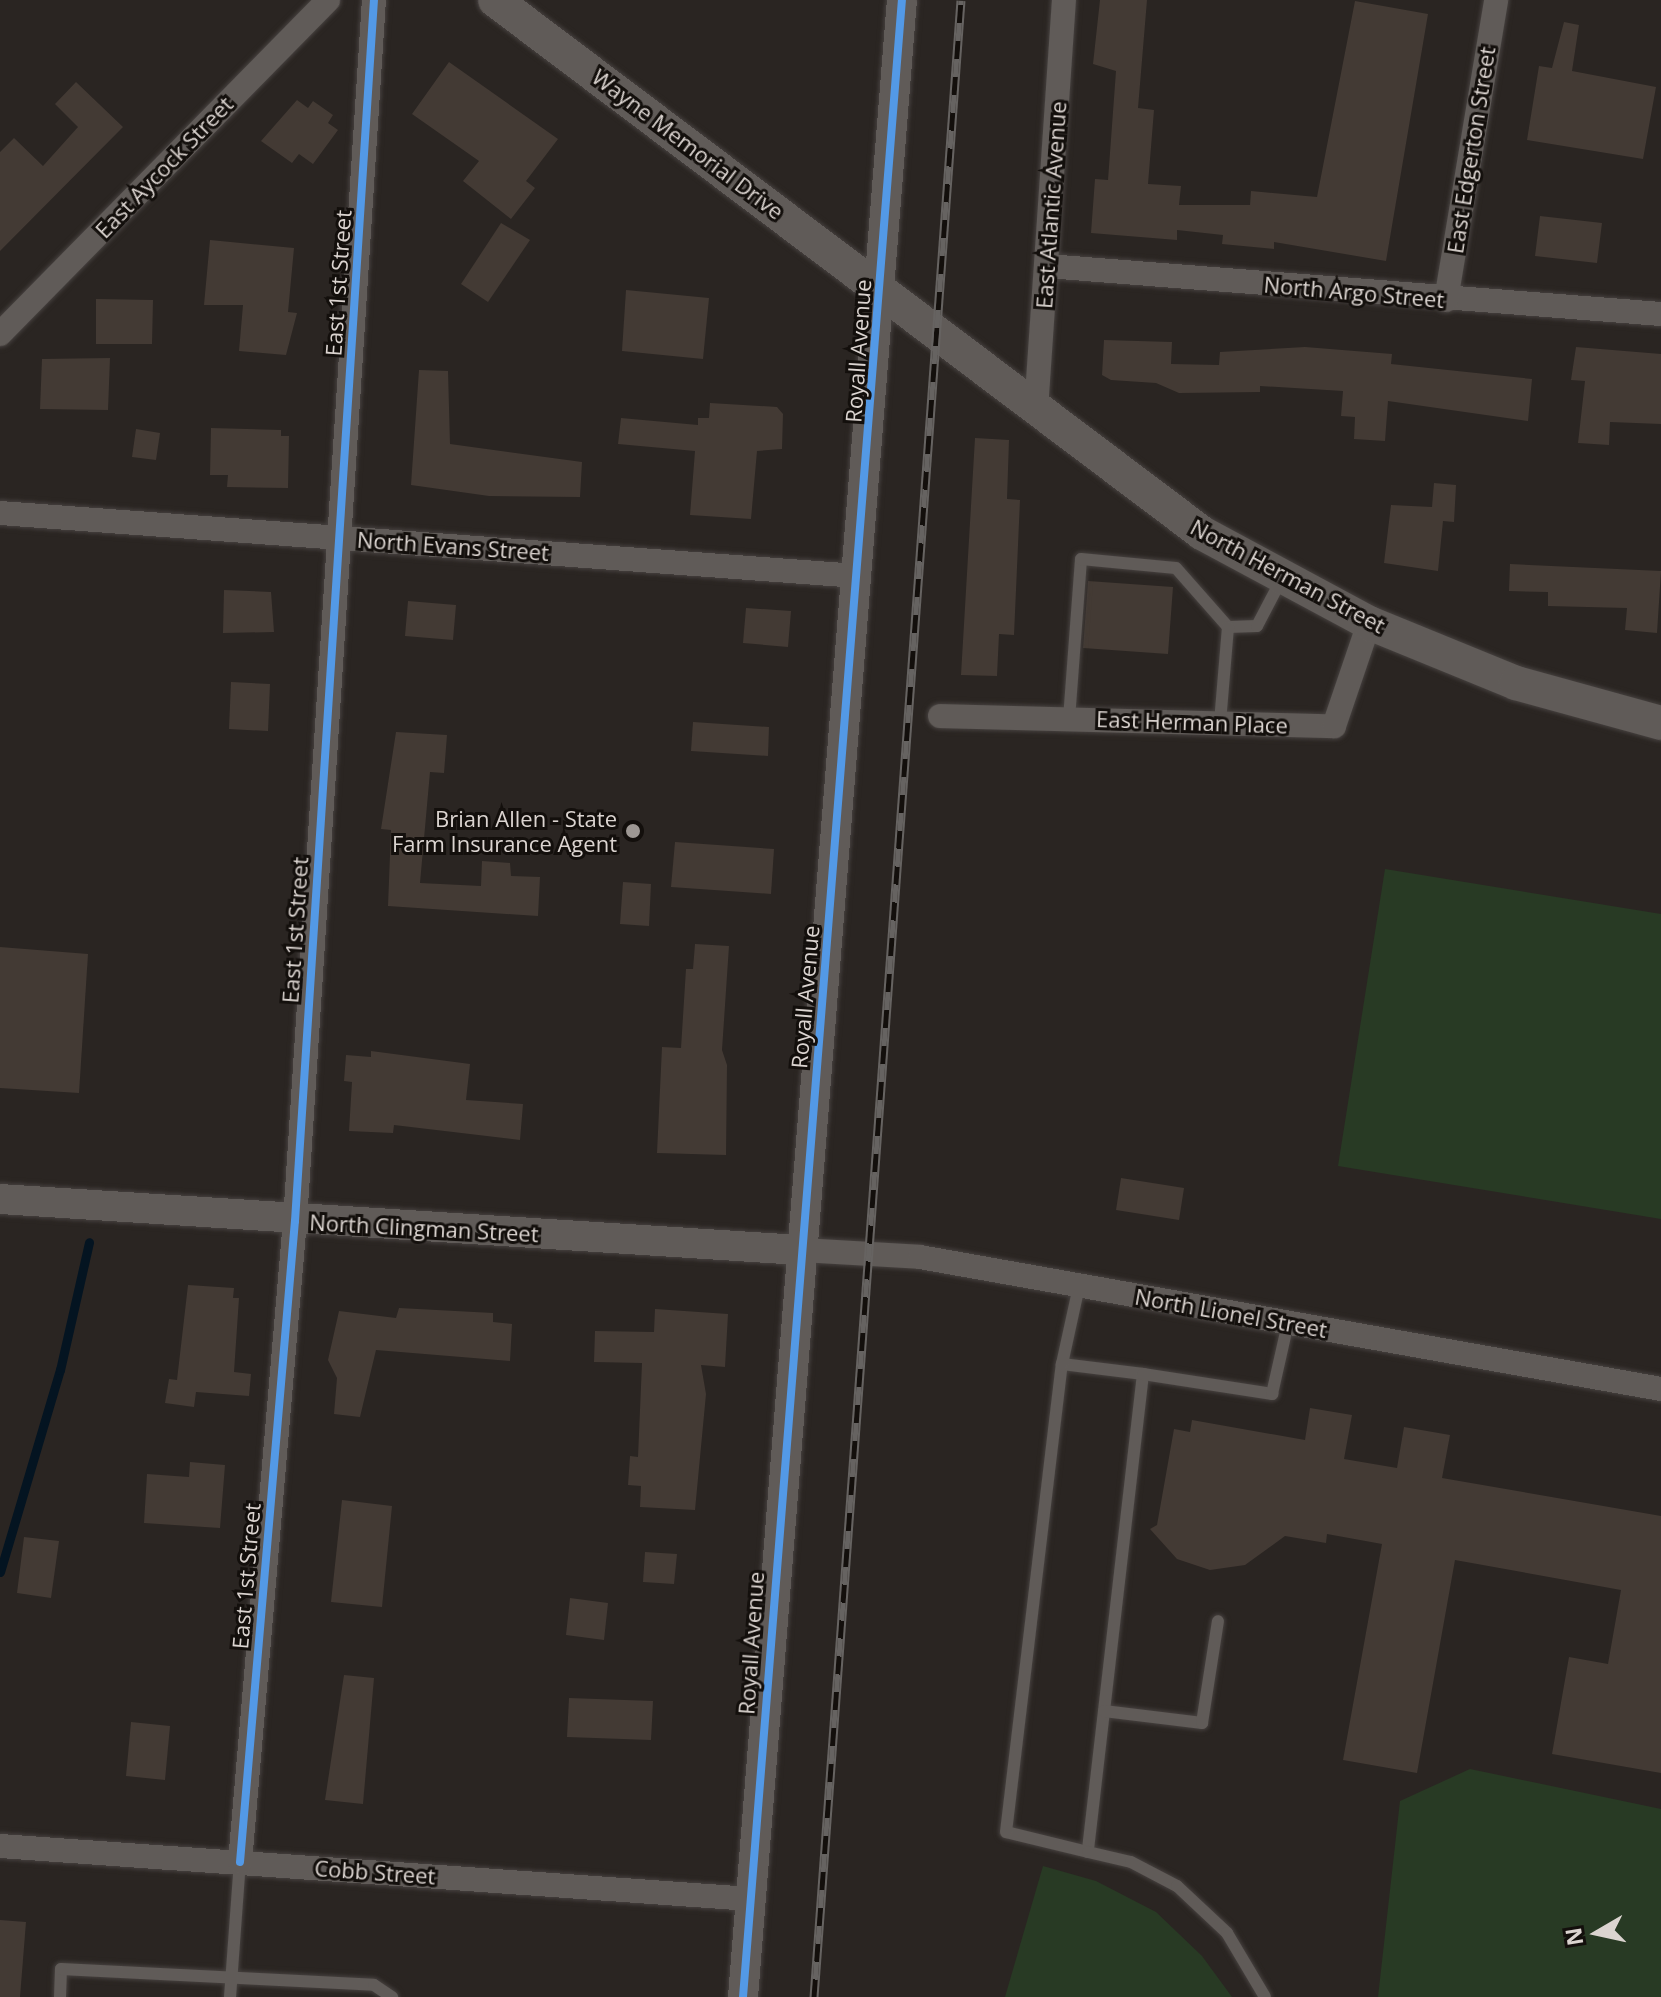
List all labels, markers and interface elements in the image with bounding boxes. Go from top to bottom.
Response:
street label: East Edgerton Street [1442,45,1500,255]
street label: Wayne Memorial Drive [587,63,789,225]
street label: East Aycock Street [90,91,238,243]
street label: East Atlantic Avenue [1031,100,1071,310]
street label: East 1st Street [320,209,356,357]
street label: North Argo Street [1263,271,1445,313]
street label: Royall Avenue [840,279,876,423]
street label: North Herman Street [1186,513,1390,639]
street label: North Evans Street [356,526,550,566]
street label: East Herman Place [1096,705,1288,739]
place label: Brian Allen - State Farm Insurance Agent [392,805,617,856]
marker: Brian Allen - State Farm Insurance Agent [624,822,642,840]
street label: East 1st Street [277,856,313,1004]
street label: Royall Avenue [786,924,824,1070]
street label: North Clingman Street [309,1209,539,1247]
street label: North Lionel Street [1133,1283,1329,1343]
street label: East 1st Street [226,1502,266,1650]
street label: Royall Avenue [733,1571,769,1715]
street label: Cobb Street [314,1855,436,1889]
north arrow [1557,1893,1637,1973]
text: N [1557,1926,1590,1948]

